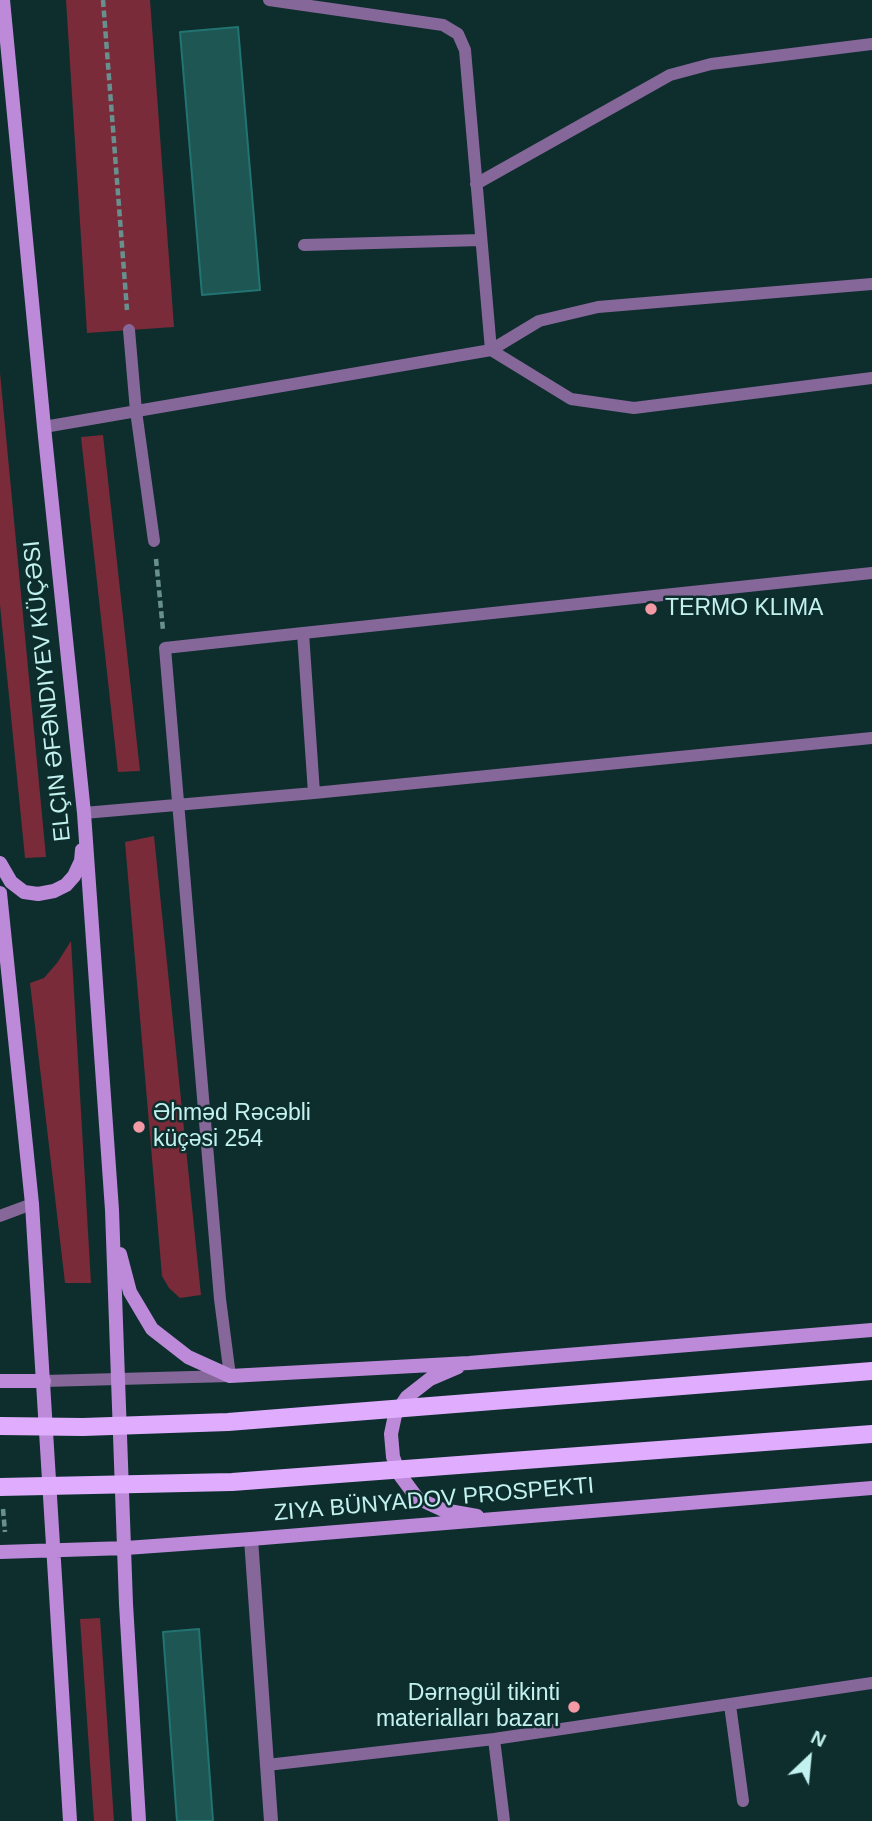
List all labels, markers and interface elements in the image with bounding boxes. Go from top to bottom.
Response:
street label: ELÇIN ƏFƏNDIYEV KÜÇƏSI [18,539,78,843]
place label: TERMO KLIMA [665,595,823,623]
marker: TERMO KLIMA [643,601,659,617]
place label: Əhməd Rəcəbli küçəsi 254 [153,1100,311,1154]
marker: Əhməd Rəcəbli küçəsi 254 [131,1119,147,1135]
street label: ZIYA BÜNYADOV PROSPEKTI [273,1472,595,1528]
place label: Dərnəgül tikinti materialları bazarı [376,1680,560,1734]
marker: Dərnəgül tikinti materialları bazarı [566,1699,582,1715]
north arrow [774,1723,844,1793]
text: N [808,1726,829,1751]

